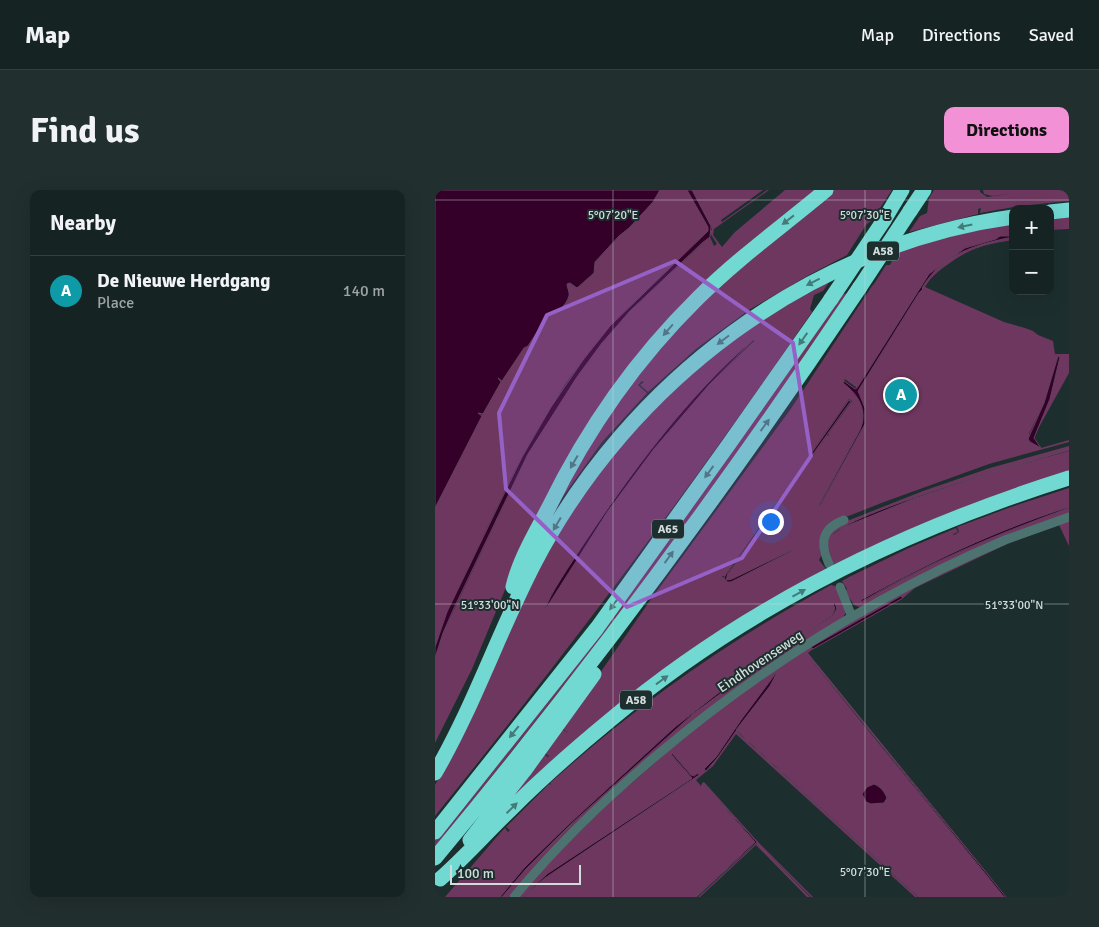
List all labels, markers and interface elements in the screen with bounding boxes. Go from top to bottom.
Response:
text: Map [25,20,70,50]
text: Map [861,24,894,46]
text: Directions [922,24,1001,46]
text: Saved [1029,24,1074,46]
button: Directions [944,107,1069,153]
text: Find us [30,109,140,152]
map controls [1009,205,1054,295]
button: + [1009,205,1054,250]
text: 5°07'20"E [588,208,639,223]
text: 5°07'30"E [840,208,891,223]
text: Nearby [50,210,116,236]
one-way arrow [782,215,795,226]
one-way arrow [957,222,972,230]
road number: A58 [867,241,899,260]
button: − [1009,250,1054,295]
text: De Nieuwe Herdgang [97,269,270,293]
one-way arrow [806,278,820,286]
text: A [61,281,71,301]
text: 140 m [343,281,385,301]
text: Place [97,293,134,313]
one-way arrow [663,323,674,336]
one-way arrow [798,332,808,346]
one-way arrow [716,335,730,345]
pin: A [885,376,917,414]
one-way arrow [760,418,770,432]
one-way arrow [569,455,578,468]
one-way arrow [704,465,715,478]
your location [758,509,784,535]
one-way arrow [552,517,561,530]
road number: A65 [652,519,684,538]
one-way arrow [664,550,674,563]
one-way arrow [792,588,806,597]
one-way arrow [609,597,619,611]
text: 51°33'00"N [461,598,519,613]
text: 51°33'00"N [985,598,1043,613]
street label: Eindhovenseweg [714,627,806,696]
one-way arrow [655,675,669,685]
road number: A58 [620,690,652,710]
one-way arrow [509,725,520,738]
one-way arrow [506,802,518,814]
scale bar [450,862,581,885]
text: 100 m [457,865,494,882]
text: 5°07'30"E [840,865,891,880]

